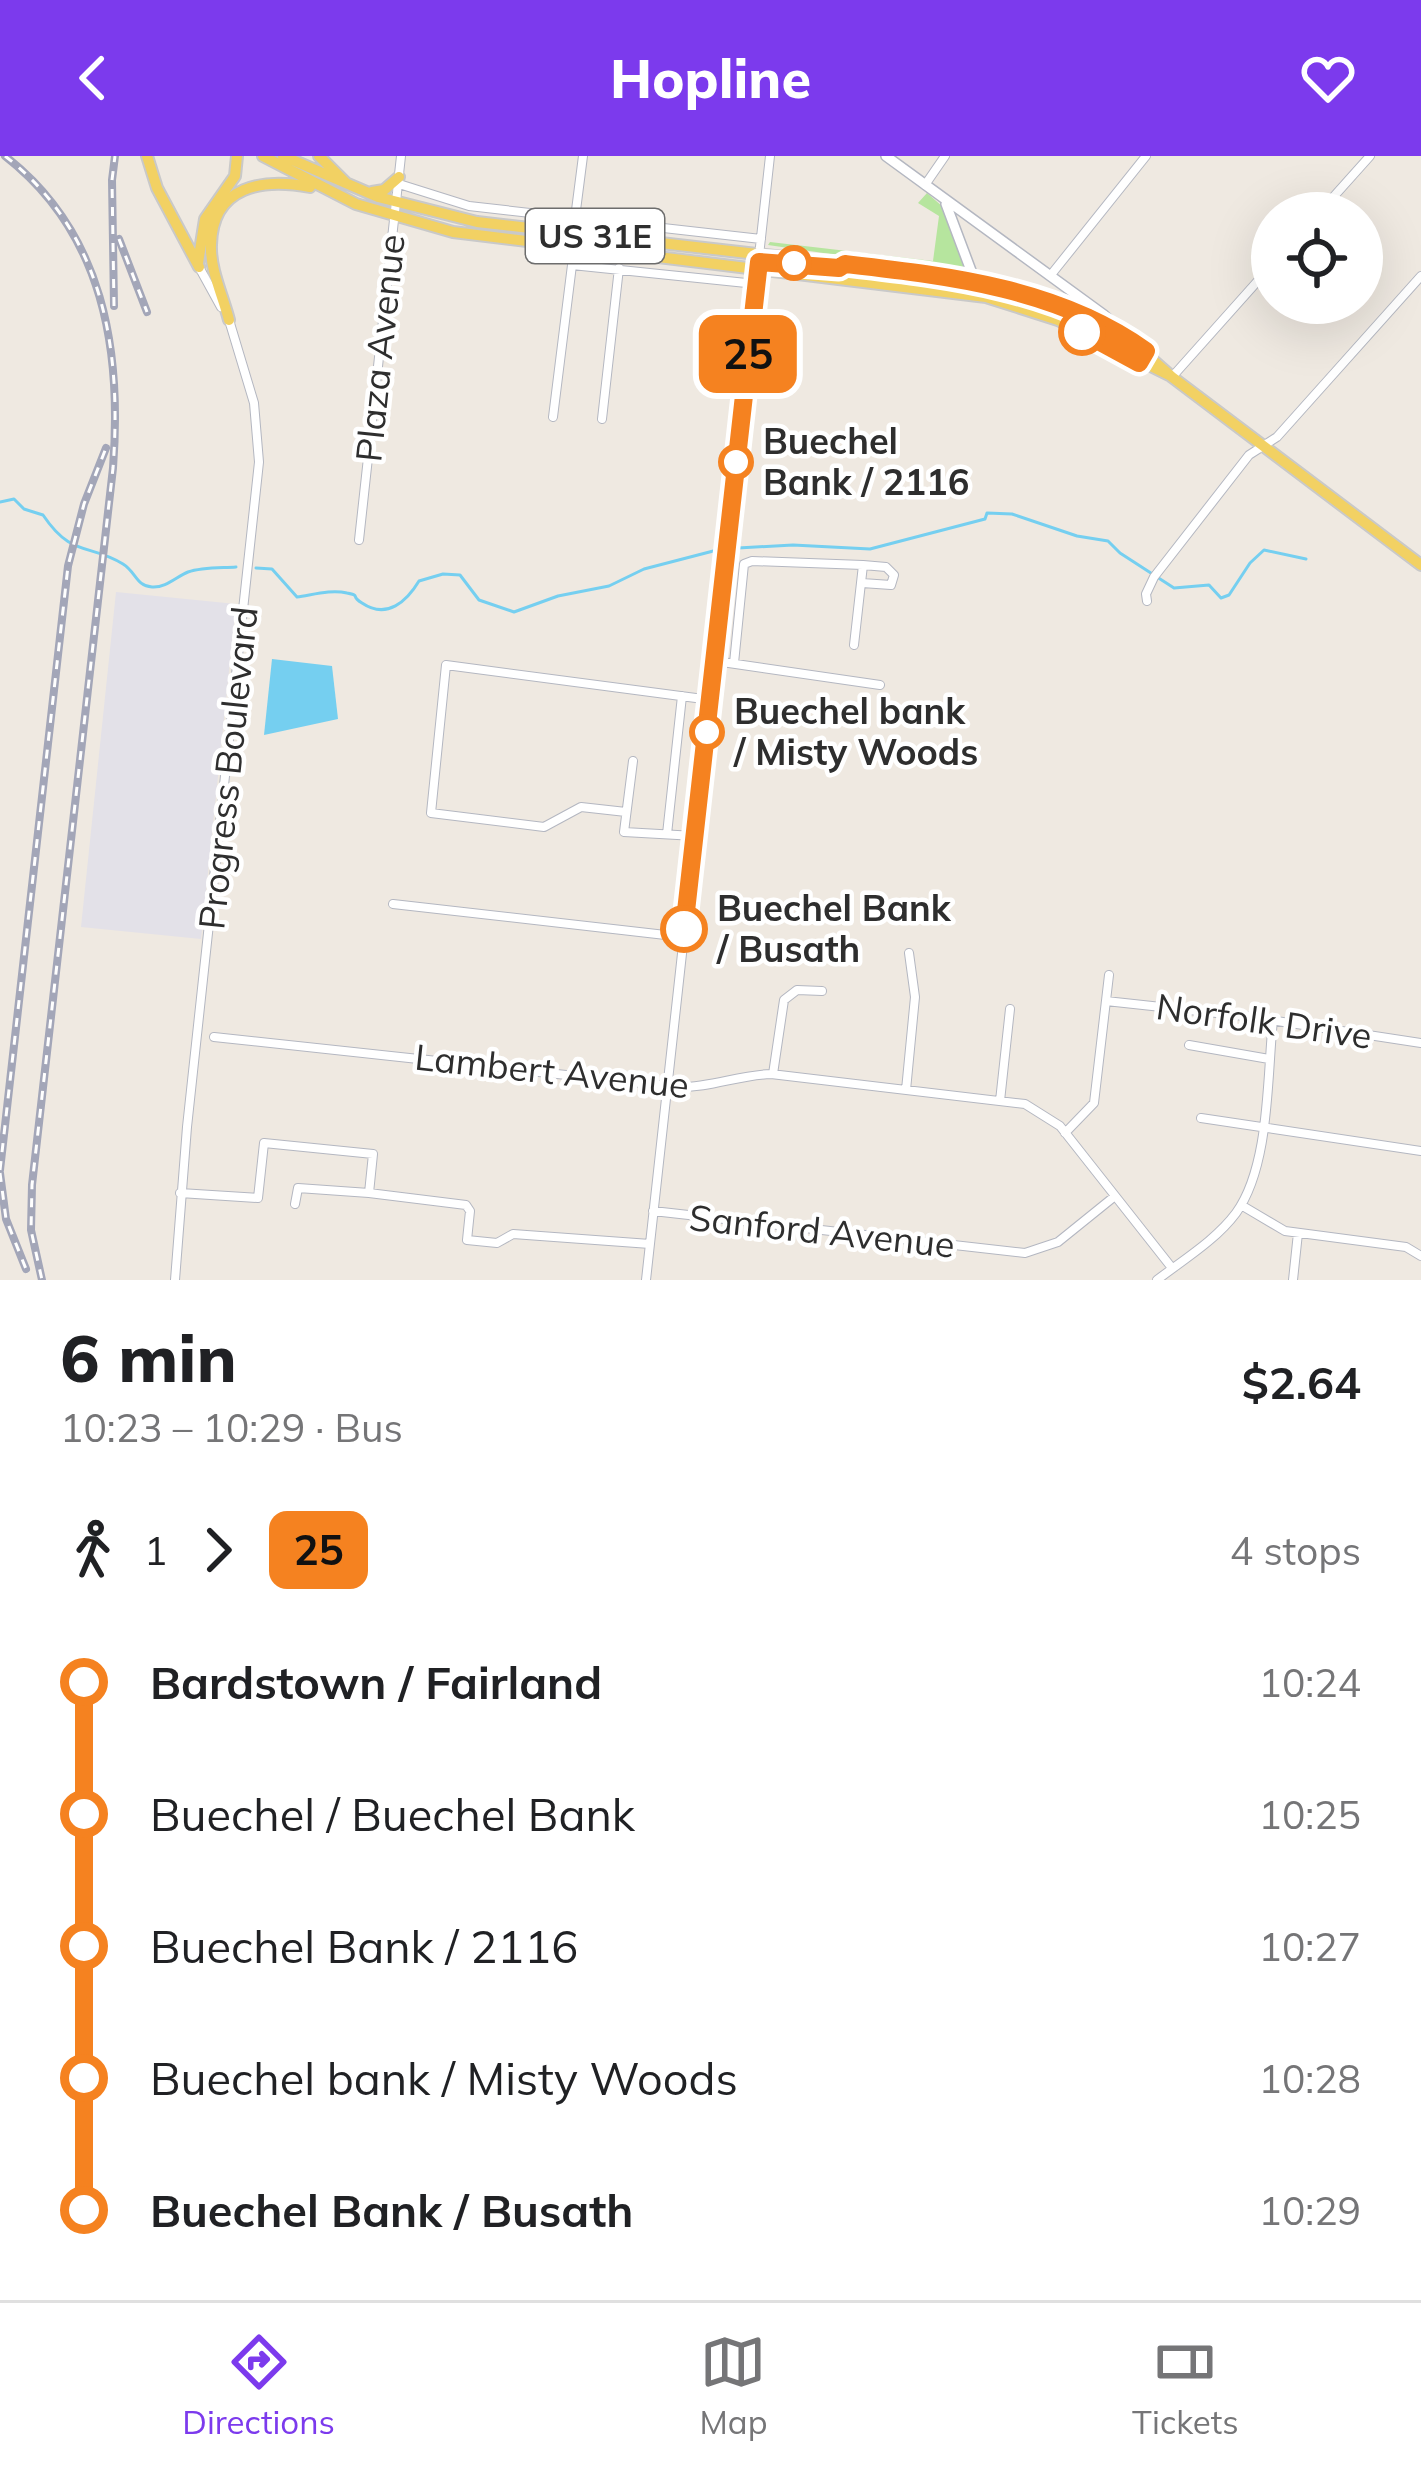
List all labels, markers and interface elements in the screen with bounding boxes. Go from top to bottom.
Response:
text: Hopline [610,44,811,112]
icon: back [60,45,126,111]
icon: heart [1295,45,1361,111]
map controls [1251,192,1383,324]
button: locate [1251,192,1383,324]
road number: US 31E [526,209,664,263]
street label: Plaza Avenue [345,232,414,464]
unlabelled marker [778,247,810,279]
unlabelled marker [1060,310,1104,354]
line badge: 25 [694,315,802,393]
text: 25 [723,327,773,380]
place label: Buechel Bank / 2116 [763,418,969,504]
marker: Buechel Bank / 2116 [720,446,752,478]
street label: Progress Boulevard [188,604,267,932]
place label: Buechel bank / Misty Woods [733,688,978,774]
marker: Buechel bank / Misty Woods [691,716,723,748]
place label: Buechel Bank / Busath [716,885,952,971]
marker: Buechel Bank / Busath [662,907,706,951]
street label: Norfolk Drive [1153,983,1375,1058]
street label: Lambert Avenue [413,1034,691,1107]
street label: Sanford Avenue [687,1194,957,1267]
text: 6 min [60,1316,237,1399]
text: $2.64 [1242,1354,1361,1410]
text: 10:23 – 10:29 · Bus [60,1403,403,1452]
icon: walk [60,1517,126,1583]
icon: forward [185,1517,251,1583]
text: 25 [293,1523,344,1576]
text: 1 [144,1526,167,1575]
text: 4 stops [1230,1526,1361,1575]
text: Bardstown / Fairland [150,1654,602,1710]
text: 10:24 [1259,1658,1361,1707]
text: Buechel / Buechel Bank [150,1786,635,1842]
text: 10:25 [1259,1790,1361,1839]
text: Buechel Bank / 2116 [150,1918,578,1974]
text: 10:27 [1259,1922,1361,1971]
text: Buechel bank / Misty Woods [150,2050,738,2106]
text: 10:28 [1259,2054,1361,2103]
text: Buechel Bank / Busath [150,2182,633,2238]
text: 10:29 [1259,2186,1361,2235]
tab: Directions [182,2329,335,2442]
tab: Map [700,2329,767,2442]
tab: Tickets [1132,2329,1239,2442]

